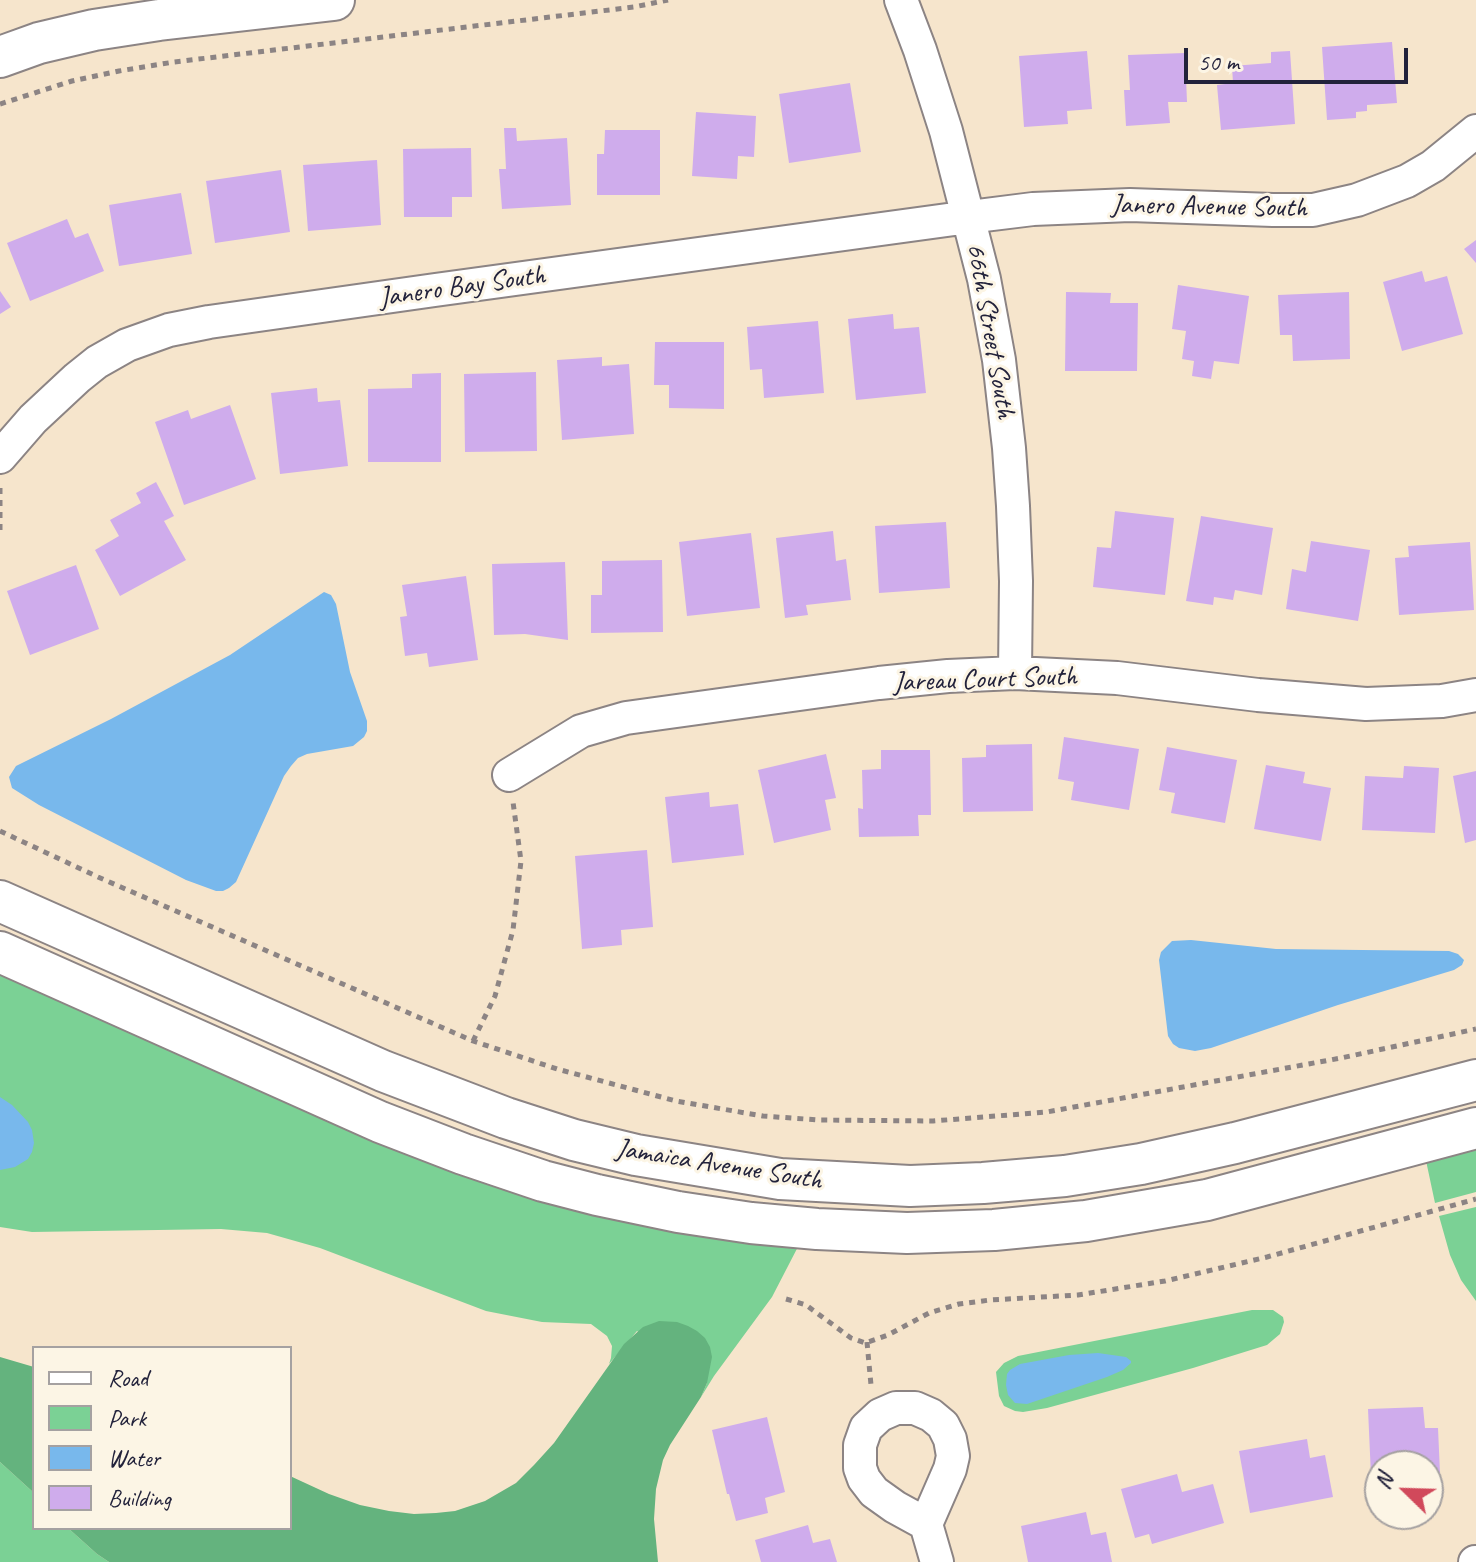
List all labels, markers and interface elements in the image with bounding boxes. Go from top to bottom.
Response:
scale bar [1188,32,1412,82]
text: 50 m [1198,47,1239,77]
street label: Janero Avenue South [1111,188,1307,226]
street label: 66th Street South [958,241,1022,421]
street label: Janero Bay South [377,259,547,315]
street label: Jareau Court South [893,660,1077,700]
street label: Jamaica Avenue South [614,1132,824,1198]
legend [32,1346,292,1530]
text: Road [108,1363,148,1393]
text: Park [108,1403,146,1433]
text: Water [108,1443,160,1473]
north arrow [1364,1450,1444,1530]
text: N [1368,1470,1399,1493]
text: Building [108,1483,171,1513]

